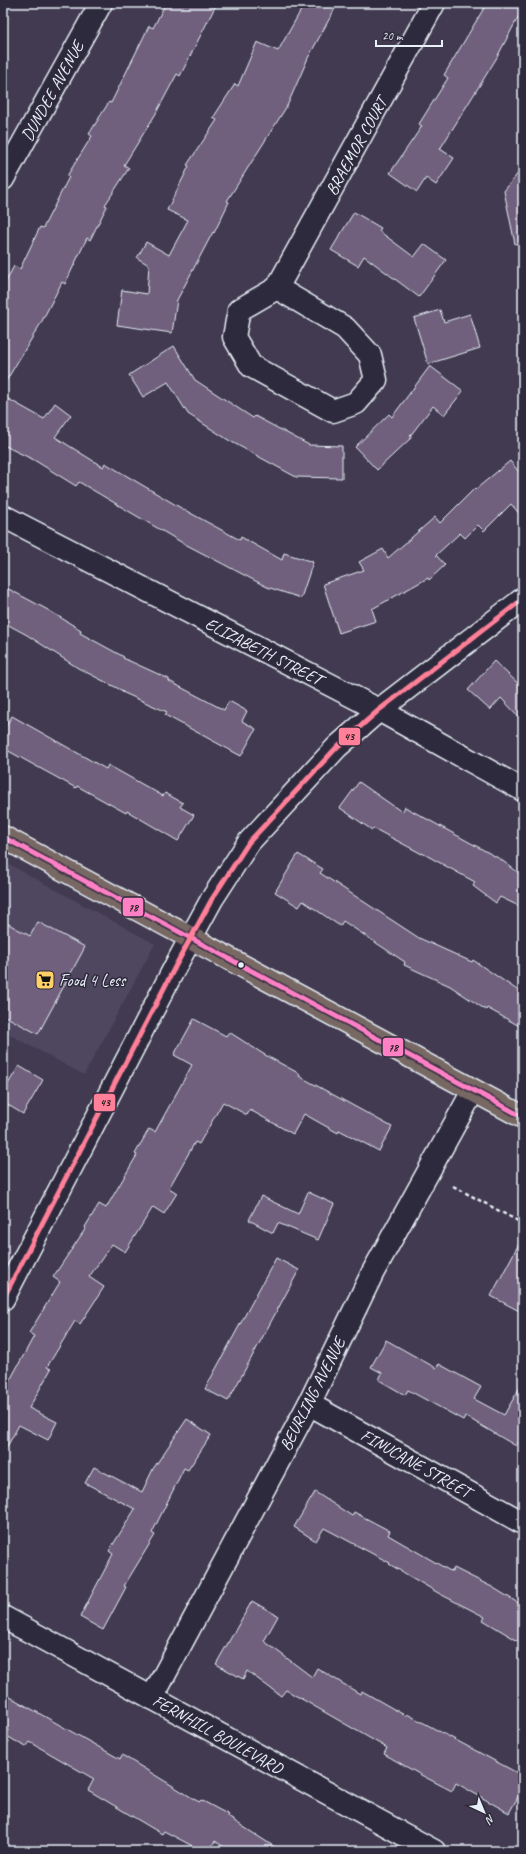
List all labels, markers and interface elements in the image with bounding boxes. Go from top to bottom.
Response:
scale bar [376,22,442,48]
text: 20 m [382,28,404,44]
street label: DUNDEE AVENUE [16,36,89,145]
street label: BRAEMOR COURT [321,91,394,199]
street label: ELIZABETH STREET [202,613,329,692]
line badge: 43 [338,727,361,746]
text: 43 [344,729,355,743]
line badge: 78 [122,897,144,917]
text: 78 [128,900,140,914]
unlabelled marker [236,960,246,970]
supermarket icon: Food 4 Less [34,969,56,991]
place label: Food 4 Less [59,970,127,991]
line badge: 78 [382,1037,404,1057]
text: 78 [388,1040,400,1054]
line badge: 43 [93,1093,116,1112]
text: 43 [100,1095,111,1109]
street label: BEURLING AVENUE [275,1332,351,1454]
street label: FINUCANE STREET [357,1425,478,1504]
street label: FERNHILL BOULEVARD [149,1690,287,1779]
north arrow [464,1792,504,1832]
text: N [482,1812,498,1828]

